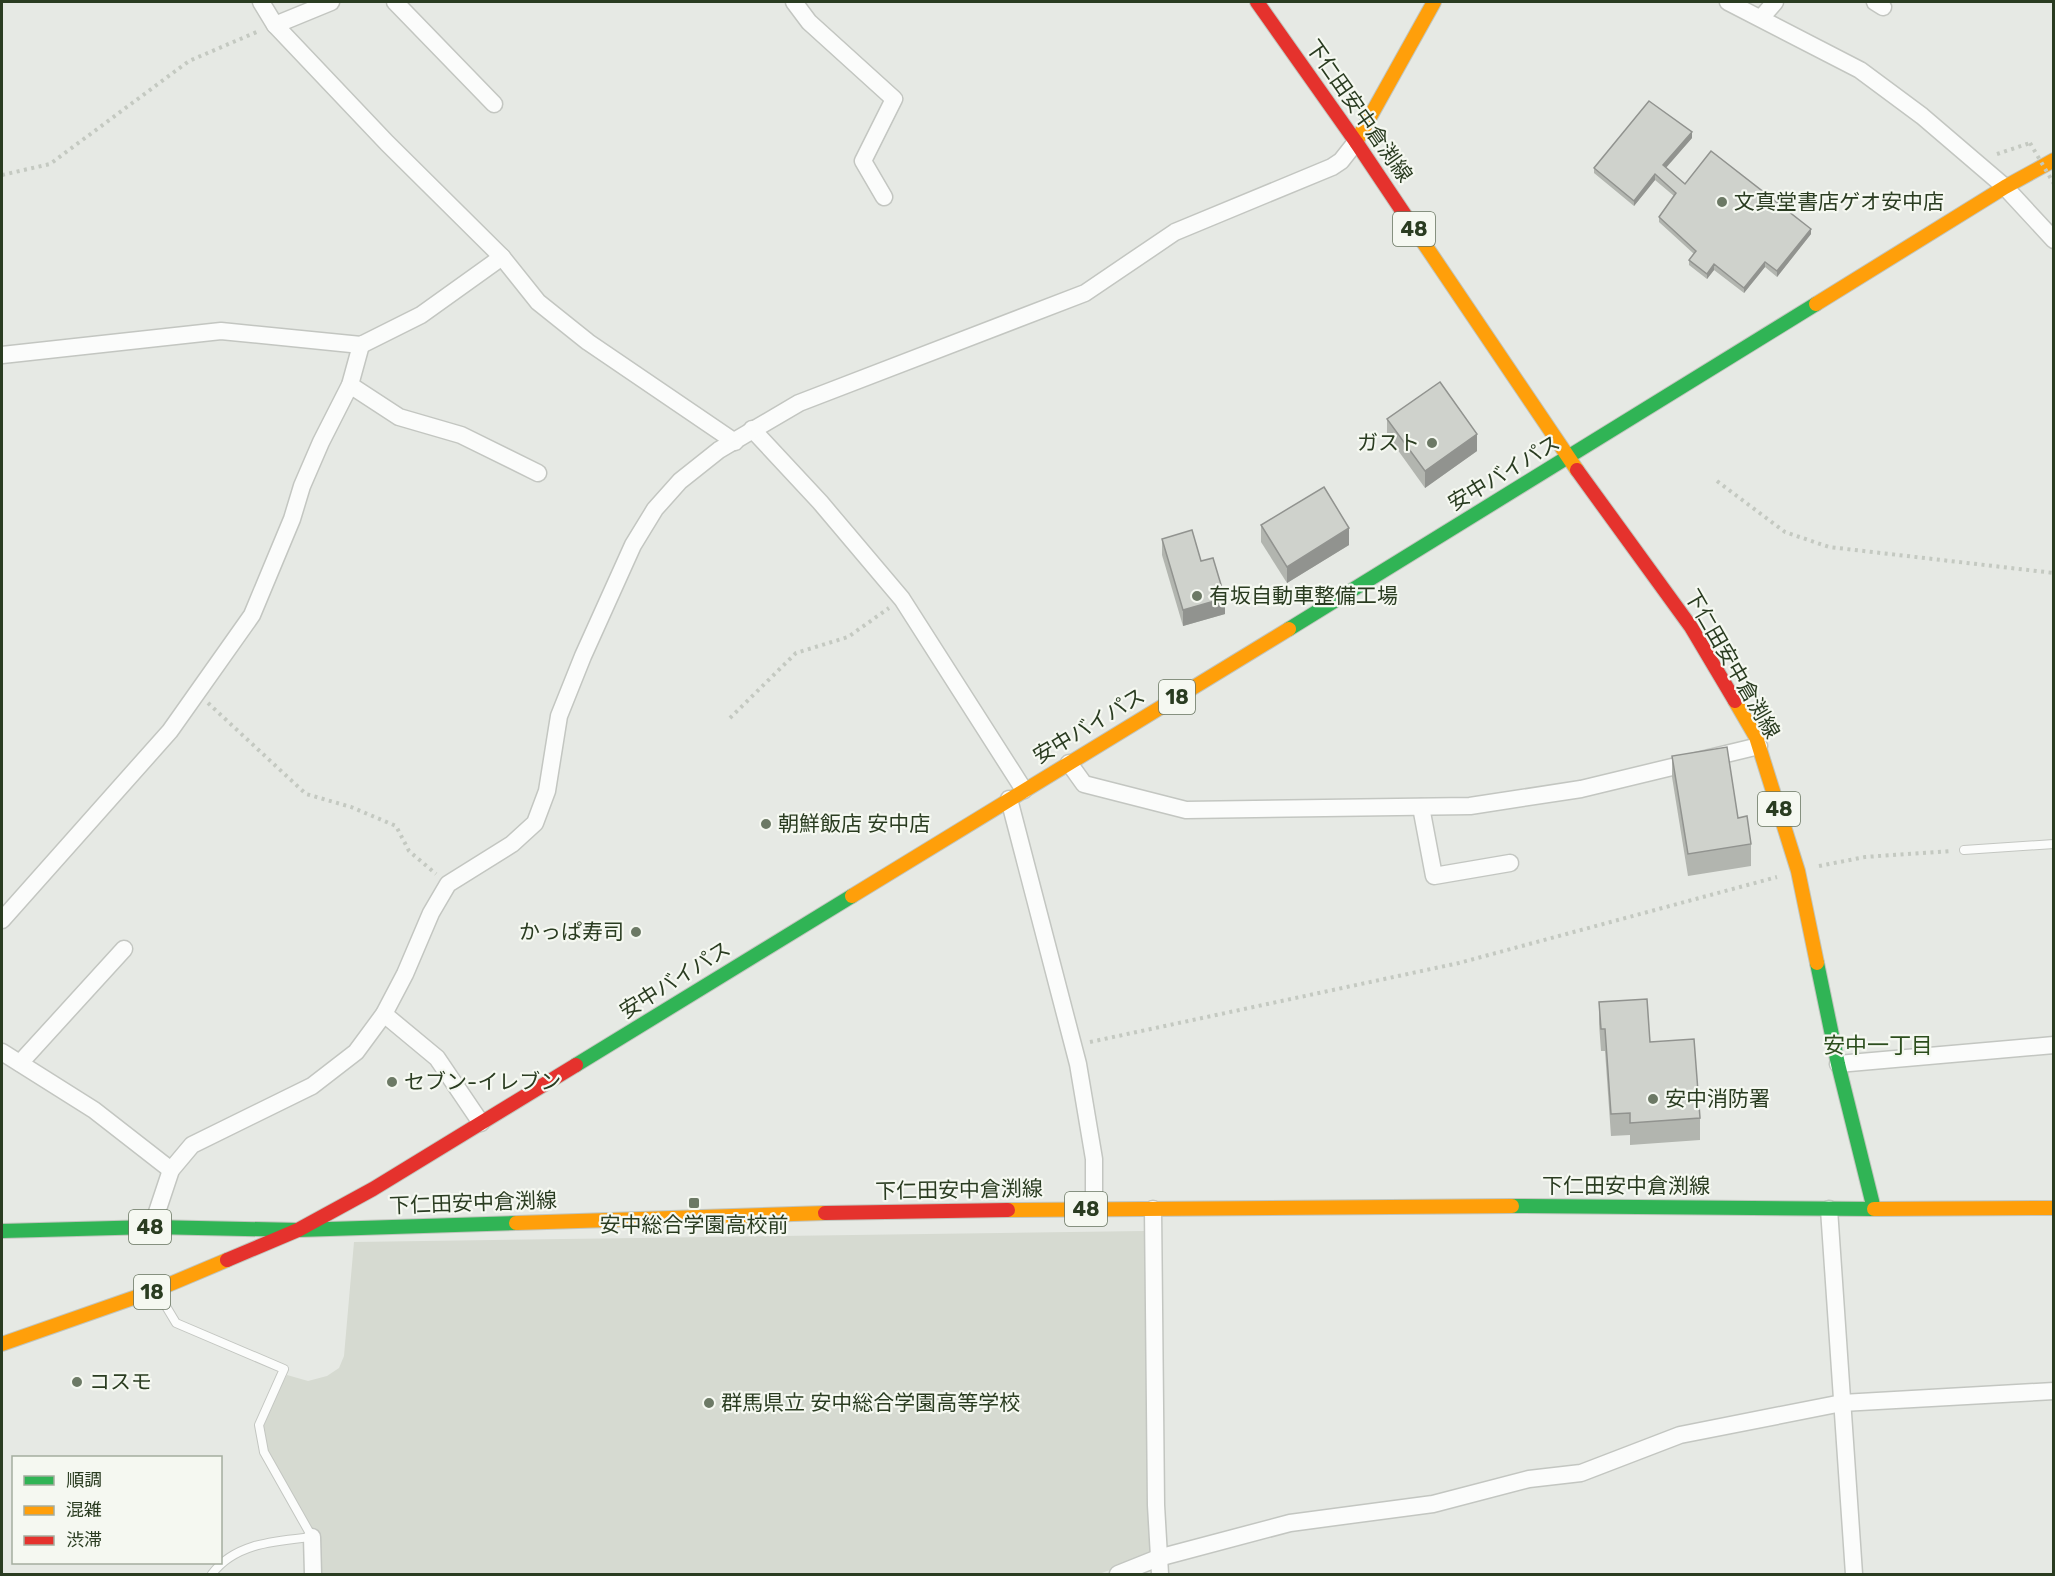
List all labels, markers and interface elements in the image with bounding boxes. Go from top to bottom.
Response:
street label: 下仁田安中倉渕線 [1301,35,1418,187]
place label: 文真堂書店ゲオ安中店 [1734,189,1944,214]
marker: 文真堂書店ゲオ安中店 [1715,195,1729,209]
road number: 48 [1393,212,1435,246]
place label: ガスト [1357,430,1420,455]
street label: 安中バイパス [1443,430,1564,516]
marker: ガスト [1425,436,1439,450]
place label: 有坂自動車整備工場 [1209,583,1398,608]
street label: 下仁田安中倉渕線 [1680,585,1785,743]
marker: 有坂自動車整備工場 [1190,589,1204,603]
road number: 18 [1159,680,1195,714]
street label: 安中バイパス [1028,683,1149,769]
road number: 48 [1758,792,1800,826]
place label: 朝鮮飯店 安中店 [778,811,930,836]
marker: 朝鮮飯店 安中店 [759,817,773,831]
place label: かっぱ寿司 [519,919,624,944]
marker: かっぱ寿司 [629,925,643,939]
street label: 安中バイパス [615,936,735,1023]
district label: 安中一丁目 [1823,1032,1933,1059]
place label: セブン-イレブン [404,1069,561,1094]
marker: セブン-イレブン [385,1075,399,1089]
place label: 安中消防署 [1665,1086,1770,1111]
marker: 安中消防署 [1646,1092,1660,1106]
street label: 下仁田安中倉渕線 [1542,1173,1710,1198]
street label: 下仁田安中倉渕線 [875,1176,1043,1203]
street label: 下仁田安中倉渕線 [389,1187,557,1218]
road number: 48 [1065,1192,1107,1226]
marker: 安中総合学園高校前 [687,1196,701,1210]
road number: 48 [129,1210,171,1244]
place label: 安中総合学園高校前 [600,1212,789,1237]
road number: 18 [134,1275,170,1309]
place label: コスモ [89,1369,152,1394]
marker: コスモ [70,1375,84,1389]
place label: 群馬県立 安中総合学園高等学校 [721,1390,1020,1415]
marker: 群馬県立 安中総合学園高等学校 [702,1396,716,1410]
legend [12,1456,222,1564]
text: 順調 [66,1469,102,1491]
text: 混雑 [66,1499,102,1521]
text: 渋滞 [66,1529,102,1551]

